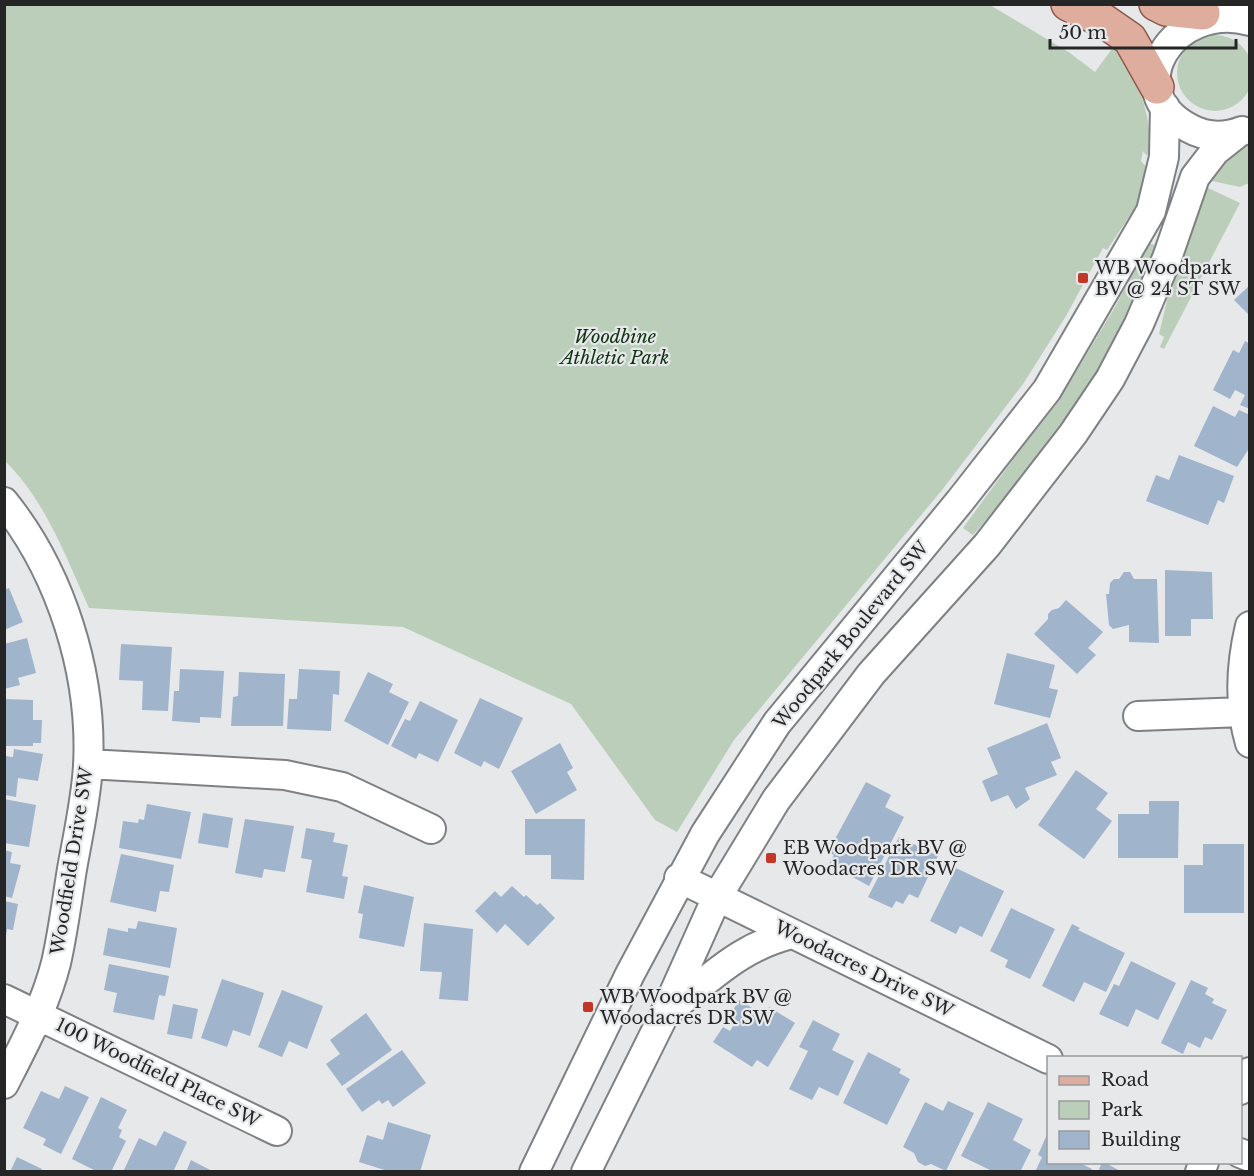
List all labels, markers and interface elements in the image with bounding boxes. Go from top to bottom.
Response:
scale bar [1050,12,1236,50]
text: 50 m [1059,22,1107,44]
place label: WB Woodpark BV @ 24 ST SW [1094,257,1241,300]
marker: WB Woodpark BV @ 24 ST SW [1076,271,1090,285]
park label: Woodbine Athletic Park [559,326,669,369]
street label: Woodpark Boulevard SW [768,536,934,734]
street label: Woodfield Drive SW [46,765,98,957]
place label: EB Woodpark BV @ Woodacres DR SW [782,837,967,880]
marker: EB Woodpark BV @ Woodacres DR SW [764,851,778,865]
street label: Woodacres Drive SW [770,916,958,1022]
place label: WB Woodpark BV @ Woodacres DR SW [599,986,792,1029]
marker: WB Woodpark BV @ Woodacres DR SW [581,1000,595,1014]
street label: 100 Woodfield Place SW [52,1014,265,1133]
legend [1047,1056,1242,1164]
text: Road [1101,1069,1149,1091]
text: Park [1101,1099,1143,1121]
text: Building [1101,1129,1180,1151]

